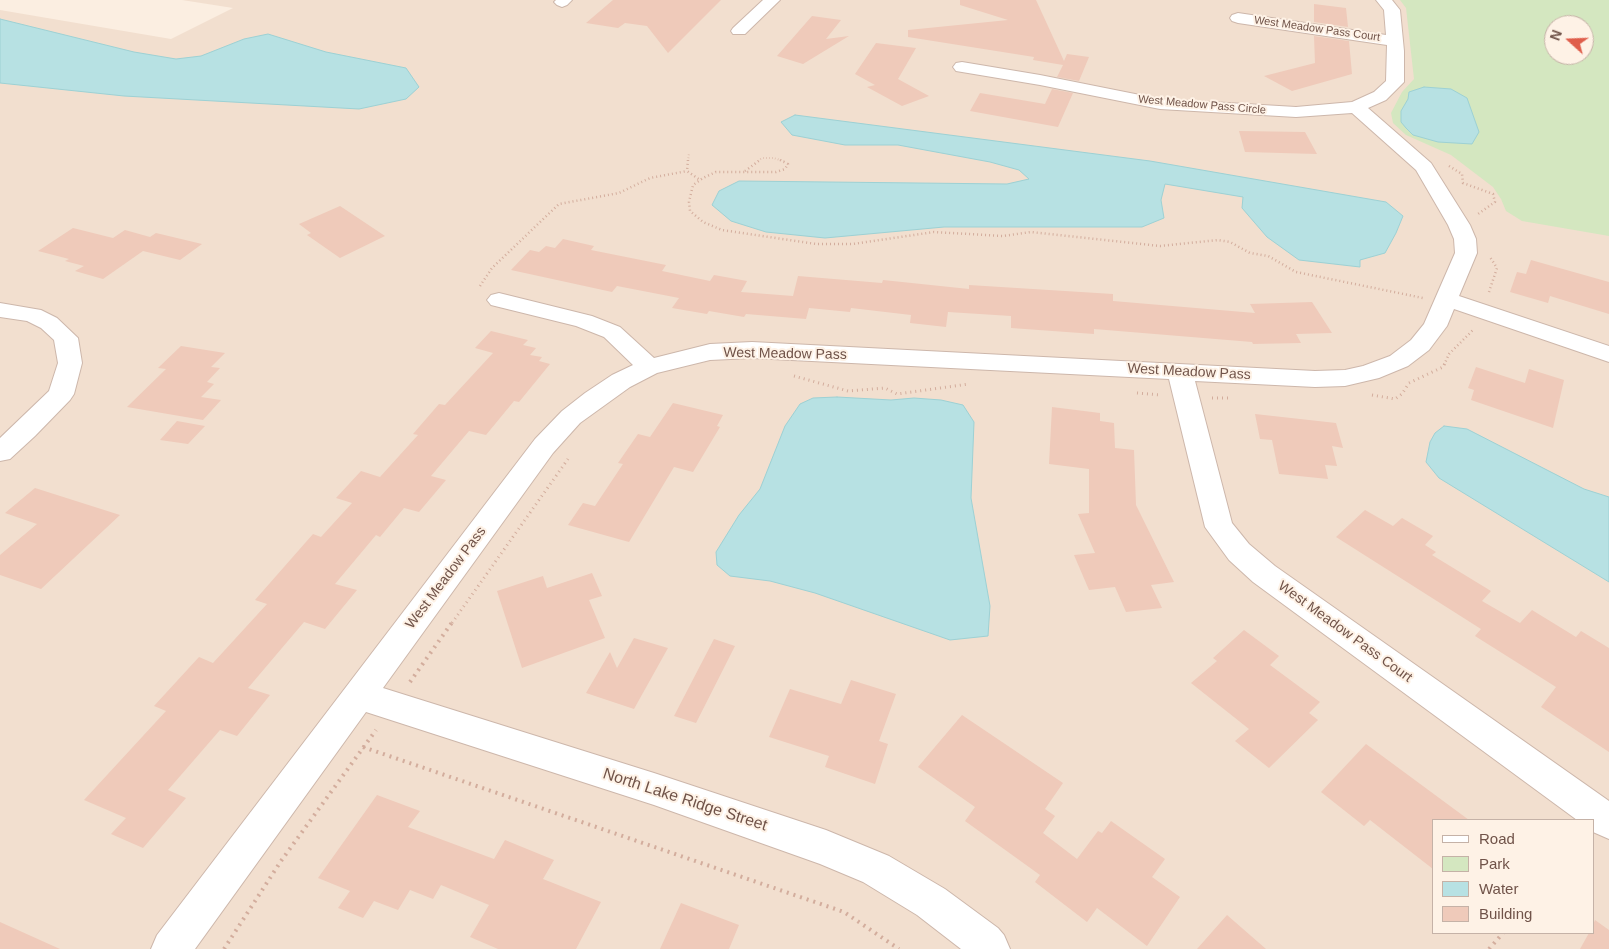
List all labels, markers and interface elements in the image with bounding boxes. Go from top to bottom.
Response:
street label: West Meadow Pass Court [1253,14,1381,44]
north arrow [1544,15,1594,65]
text: N [1547,28,1565,43]
street label: West Meadow Pass Circle [1138,93,1266,117]
street label: West Meadow Pass [723,345,847,363]
street label: West Meadow Pass [1127,360,1251,384]
street label: West Meadow Pass [402,524,490,632]
street label: West Meadow Pass Court [1275,578,1415,686]
street label: North Lake Ridge Street [600,764,770,836]
legend [1432,819,1594,934]
text: Road [1479,830,1515,847]
text: Park [1479,855,1510,872]
text: Water [1479,880,1518,897]
text: Building [1479,905,1532,922]

